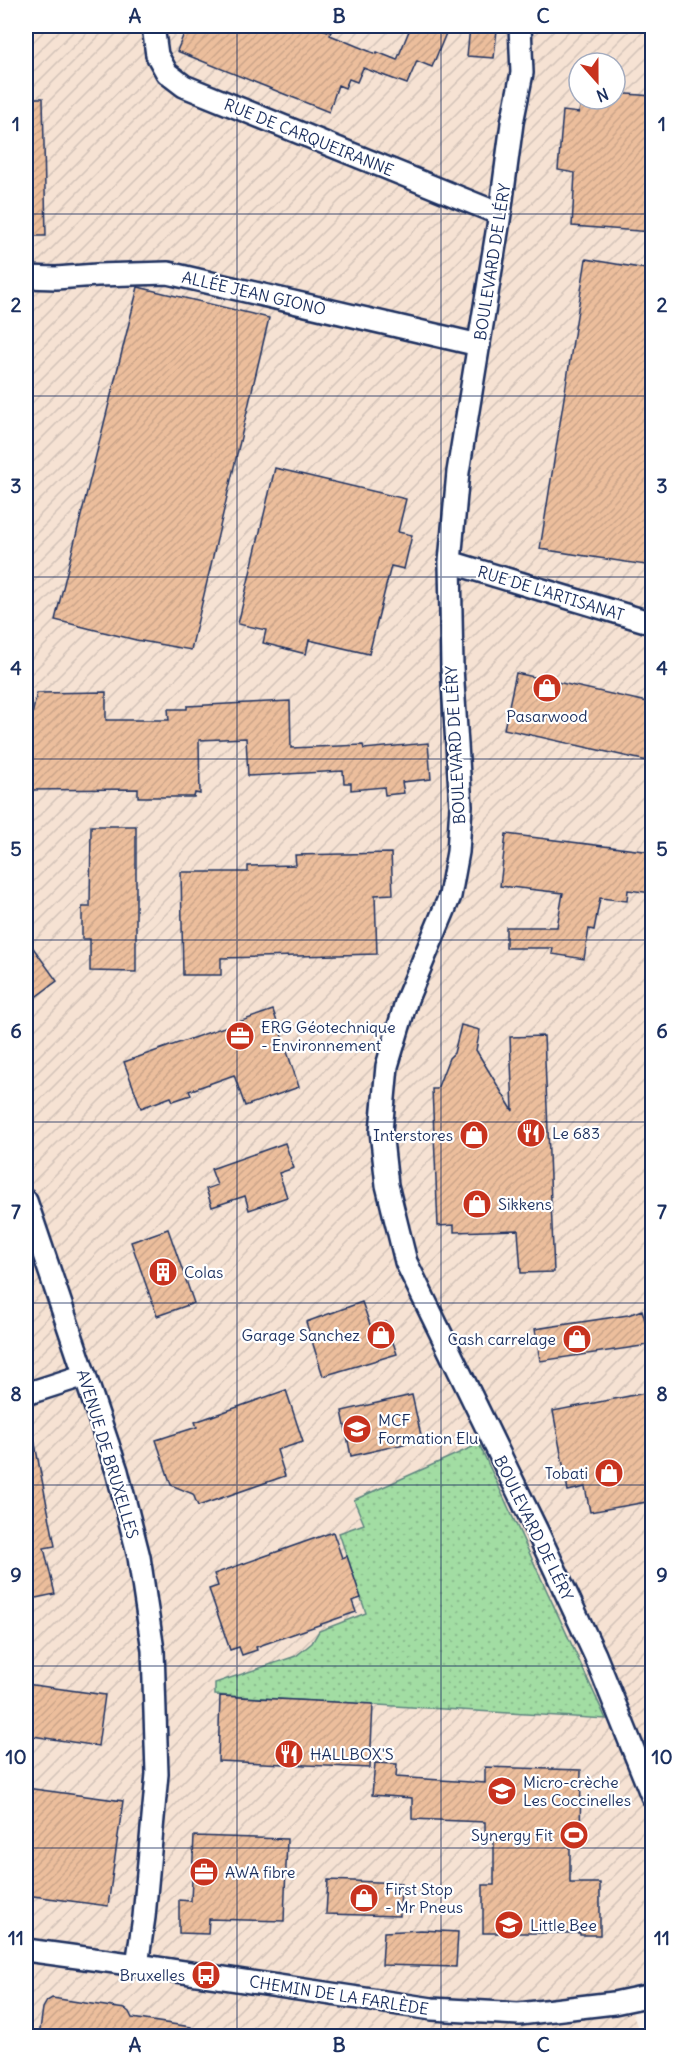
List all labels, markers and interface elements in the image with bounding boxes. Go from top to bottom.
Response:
text: A [129,3,142,28]
text: B [332,3,346,28]
text: C [536,3,550,28]
north arrow [567,51,627,111]
text: N [594,84,611,106]
street label: RUE DE CARQUEIRANNE [221,94,397,180]
text: 1 [12,111,20,136]
text: 1 [658,111,666,136]
street label: BOULEVARD DE LÉRY [470,182,514,342]
street label: ALLÉE JEAN GIONO [180,267,328,319]
text: 2 [11,292,22,317]
text: 2 [657,292,668,317]
text: 3 [10,473,22,498]
text: 3 [656,473,668,498]
street label: RUE DE L'ARTISANAT [475,561,627,625]
text: 4 [10,655,22,680]
text: 4 [656,655,668,680]
street label: BOULEVARD DE LÉRY [441,665,469,825]
shop icon: Pasarwood [531,672,563,704]
place label: Pasarwood [506,706,588,726]
text: 5 [10,836,22,861]
text: 5 [656,836,668,861]
place label: ERG Géotechnique - Environnement [261,1017,396,1055]
text: 6 [10,1018,22,1043]
text: 6 [656,1018,668,1043]
office icon: ERG Géotechnique - Environnement [224,1020,256,1052]
restaurant icon: Le 683 [515,1117,547,1149]
shop icon: Interstores [458,1119,490,1151]
place label: Le 683 [552,1123,600,1143]
place label: Interstores [373,1125,453,1145]
shop icon: Sikkens [461,1188,493,1220]
place label: Sikkens [498,1194,552,1214]
text: 7 [11,1199,21,1224]
text: 7 [657,1199,667,1224]
building icon: Colas [147,1256,179,1288]
place label: Colas [184,1262,223,1282]
shop icon: Garage Sanchez [365,1319,397,1351]
shop icon: Cash carrelage [561,1323,593,1355]
place label: Garage Sanchez [242,1325,360,1345]
place label: Cash carrelage [448,1329,556,1349]
street label: AVENUE DE BRUXELLES [73,1367,143,1541]
text: 8 [10,1381,22,1406]
text: 8 [656,1381,668,1406]
place label: MCF Formation Elu [378,1410,478,1448]
school or university icon: MCF Formation Elu [341,1413,373,1445]
street label: BOULEVARD DE LÉRY [490,1452,578,1604]
shop icon: Tobati [593,1457,625,1489]
place label: Tobati [545,1463,588,1483]
text: 9 [10,1562,22,1587]
text: 9 [656,1562,668,1587]
restaurant icon: HALLBOX'S [273,1738,305,1770]
text: 10 [5,1744,27,1769]
place label: HALLBOX'S [310,1744,394,1764]
text: 10 [651,1744,673,1769]
place label: Micro-crèche Les Coccinelles [523,1772,631,1810]
school or university icon: Micro-crèche Les Coccinelles [486,1775,518,1807]
sports icon: Synergy Fit [558,1819,590,1851]
place label: Synergy Fit [471,1825,554,1845]
office icon: AWA fibre [188,1856,220,1888]
place label: AWA fibre [225,1862,295,1882]
place label: First Stop - Mr Pneus [385,1879,463,1917]
shop icon: First Stop - Mr Pneus [348,1882,380,1914]
school or university icon: Little Bee [493,1909,525,1941]
place label: Little Bee [530,1915,597,1935]
text: 11 [8,1925,24,1950]
text: 11 [654,1925,670,1950]
bus stop icon: Bruxelles [190,1959,222,1991]
place label: Bruxelles [120,1965,185,1985]
street label: CHEMIN DE LA FARLÈDE [248,1971,430,2019]
text: A [129,2032,142,2057]
text: B [332,2032,346,2057]
text: C [536,2032,550,2057]

